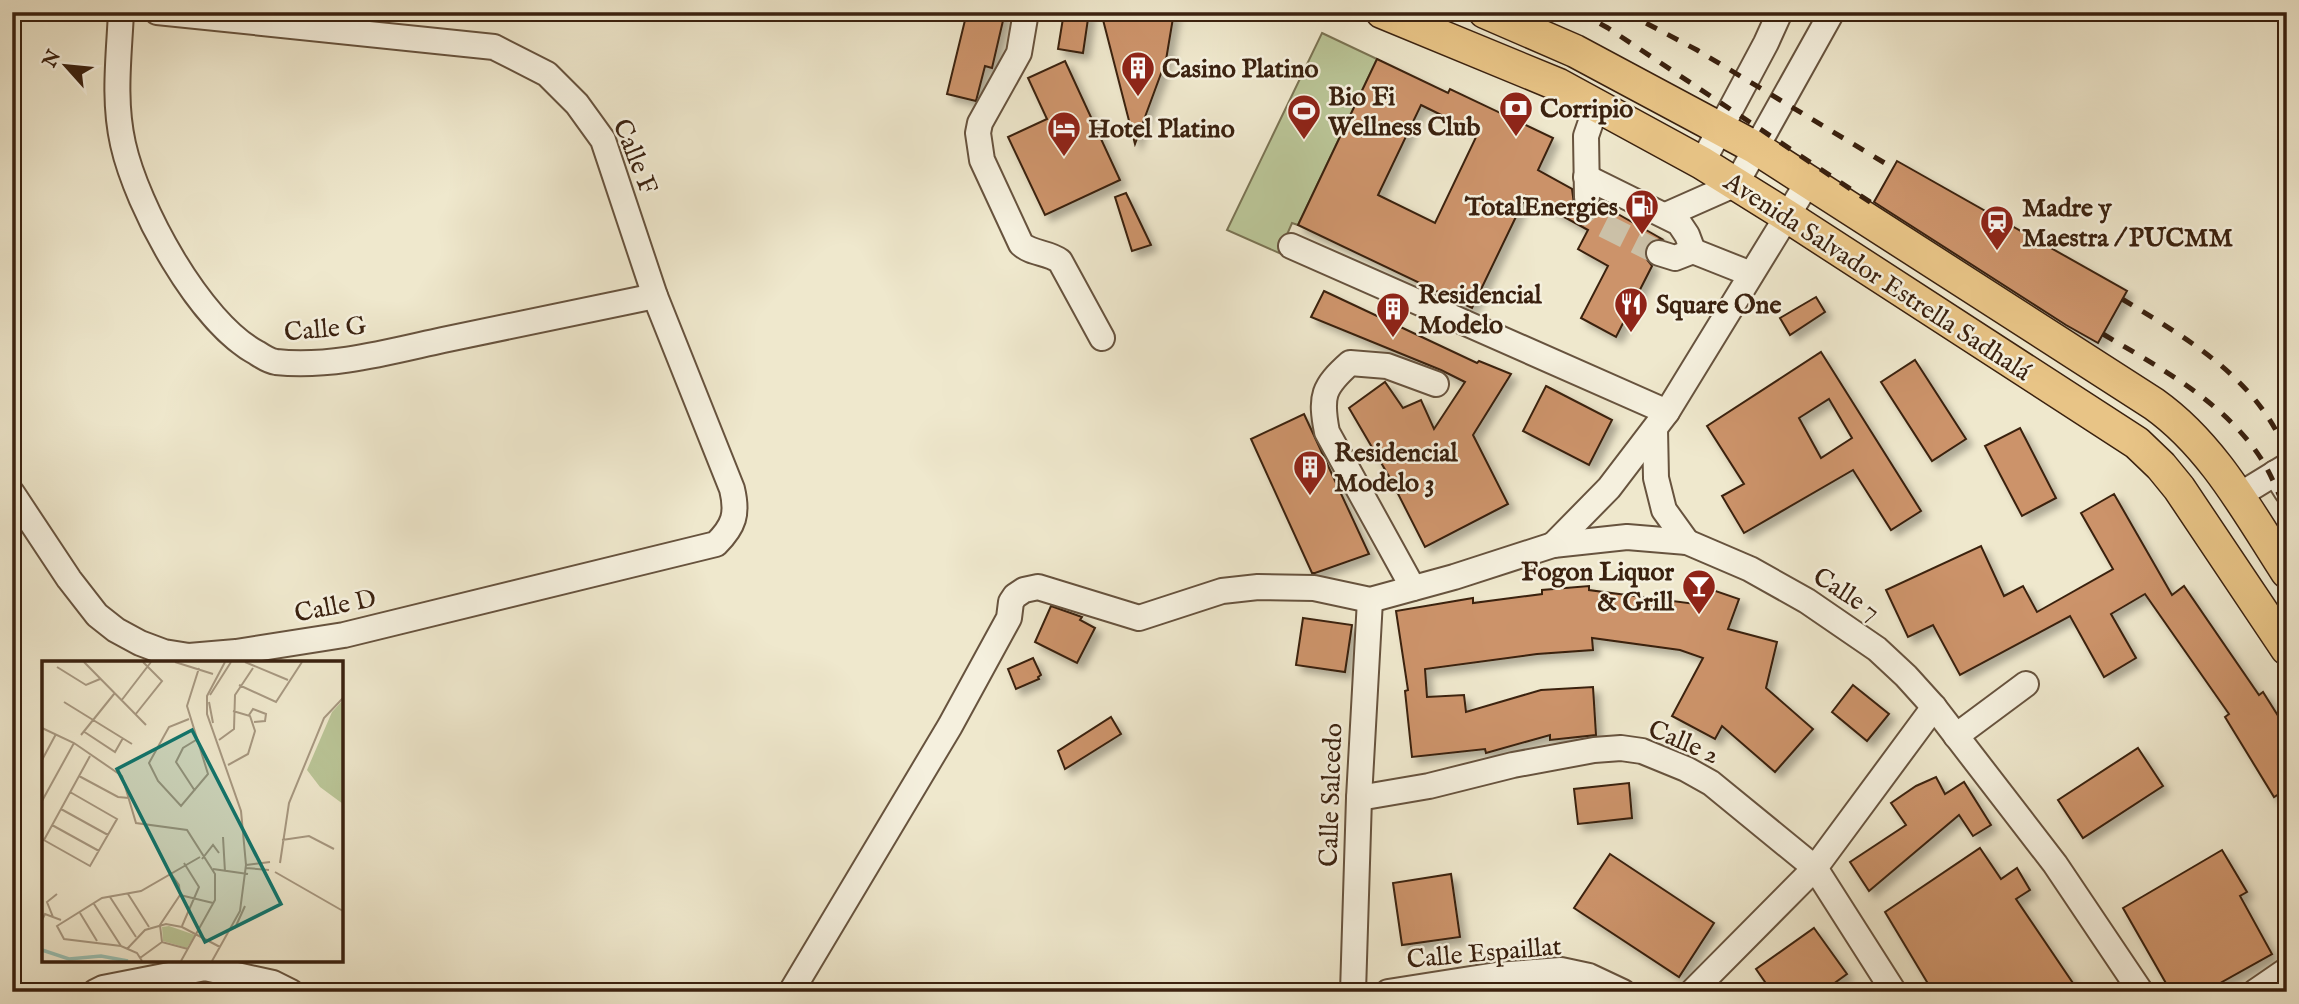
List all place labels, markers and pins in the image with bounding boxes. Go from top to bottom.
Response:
building icon: Casino Platino [1119,49,1157,98]
place label: Casino Platino [1162,53,1319,86]
place label: Bio Fi Wellness Club [1327,81,1480,144]
bank icon: Corripio [1497,89,1535,138]
sports icon: Bio Fi Wellness Club [1285,92,1323,141]
place label: Corripio [1540,93,1633,126]
hotel icon: Hotel Platino [1045,109,1083,158]
place label: Hotel Platino [1088,113,1235,146]
fuel station icon: TotalEnergies [1623,187,1661,236]
place label: TotalEnergies [1464,191,1618,224]
place label: Madre y Maestra / PUCMM [2022,192,2234,255]
station icon: Madre y Maestra / PUCMM [1978,203,2016,252]
place label: Residencial Modelo [1418,279,1543,342]
restaurant icon: Square One [1612,285,1650,334]
place label: Square One [1656,289,1781,322]
building icon: Residencial Modelo [1374,290,1412,339]
place label: Residencial Modelo 3 [1334,437,1459,500]
building icon: Residencial Modelo 3 [1291,448,1329,497]
place label: Fogon Liquor & Grill [1521,556,1675,619]
bar icon: Fogon Liquor & Grill [1680,567,1718,616]

